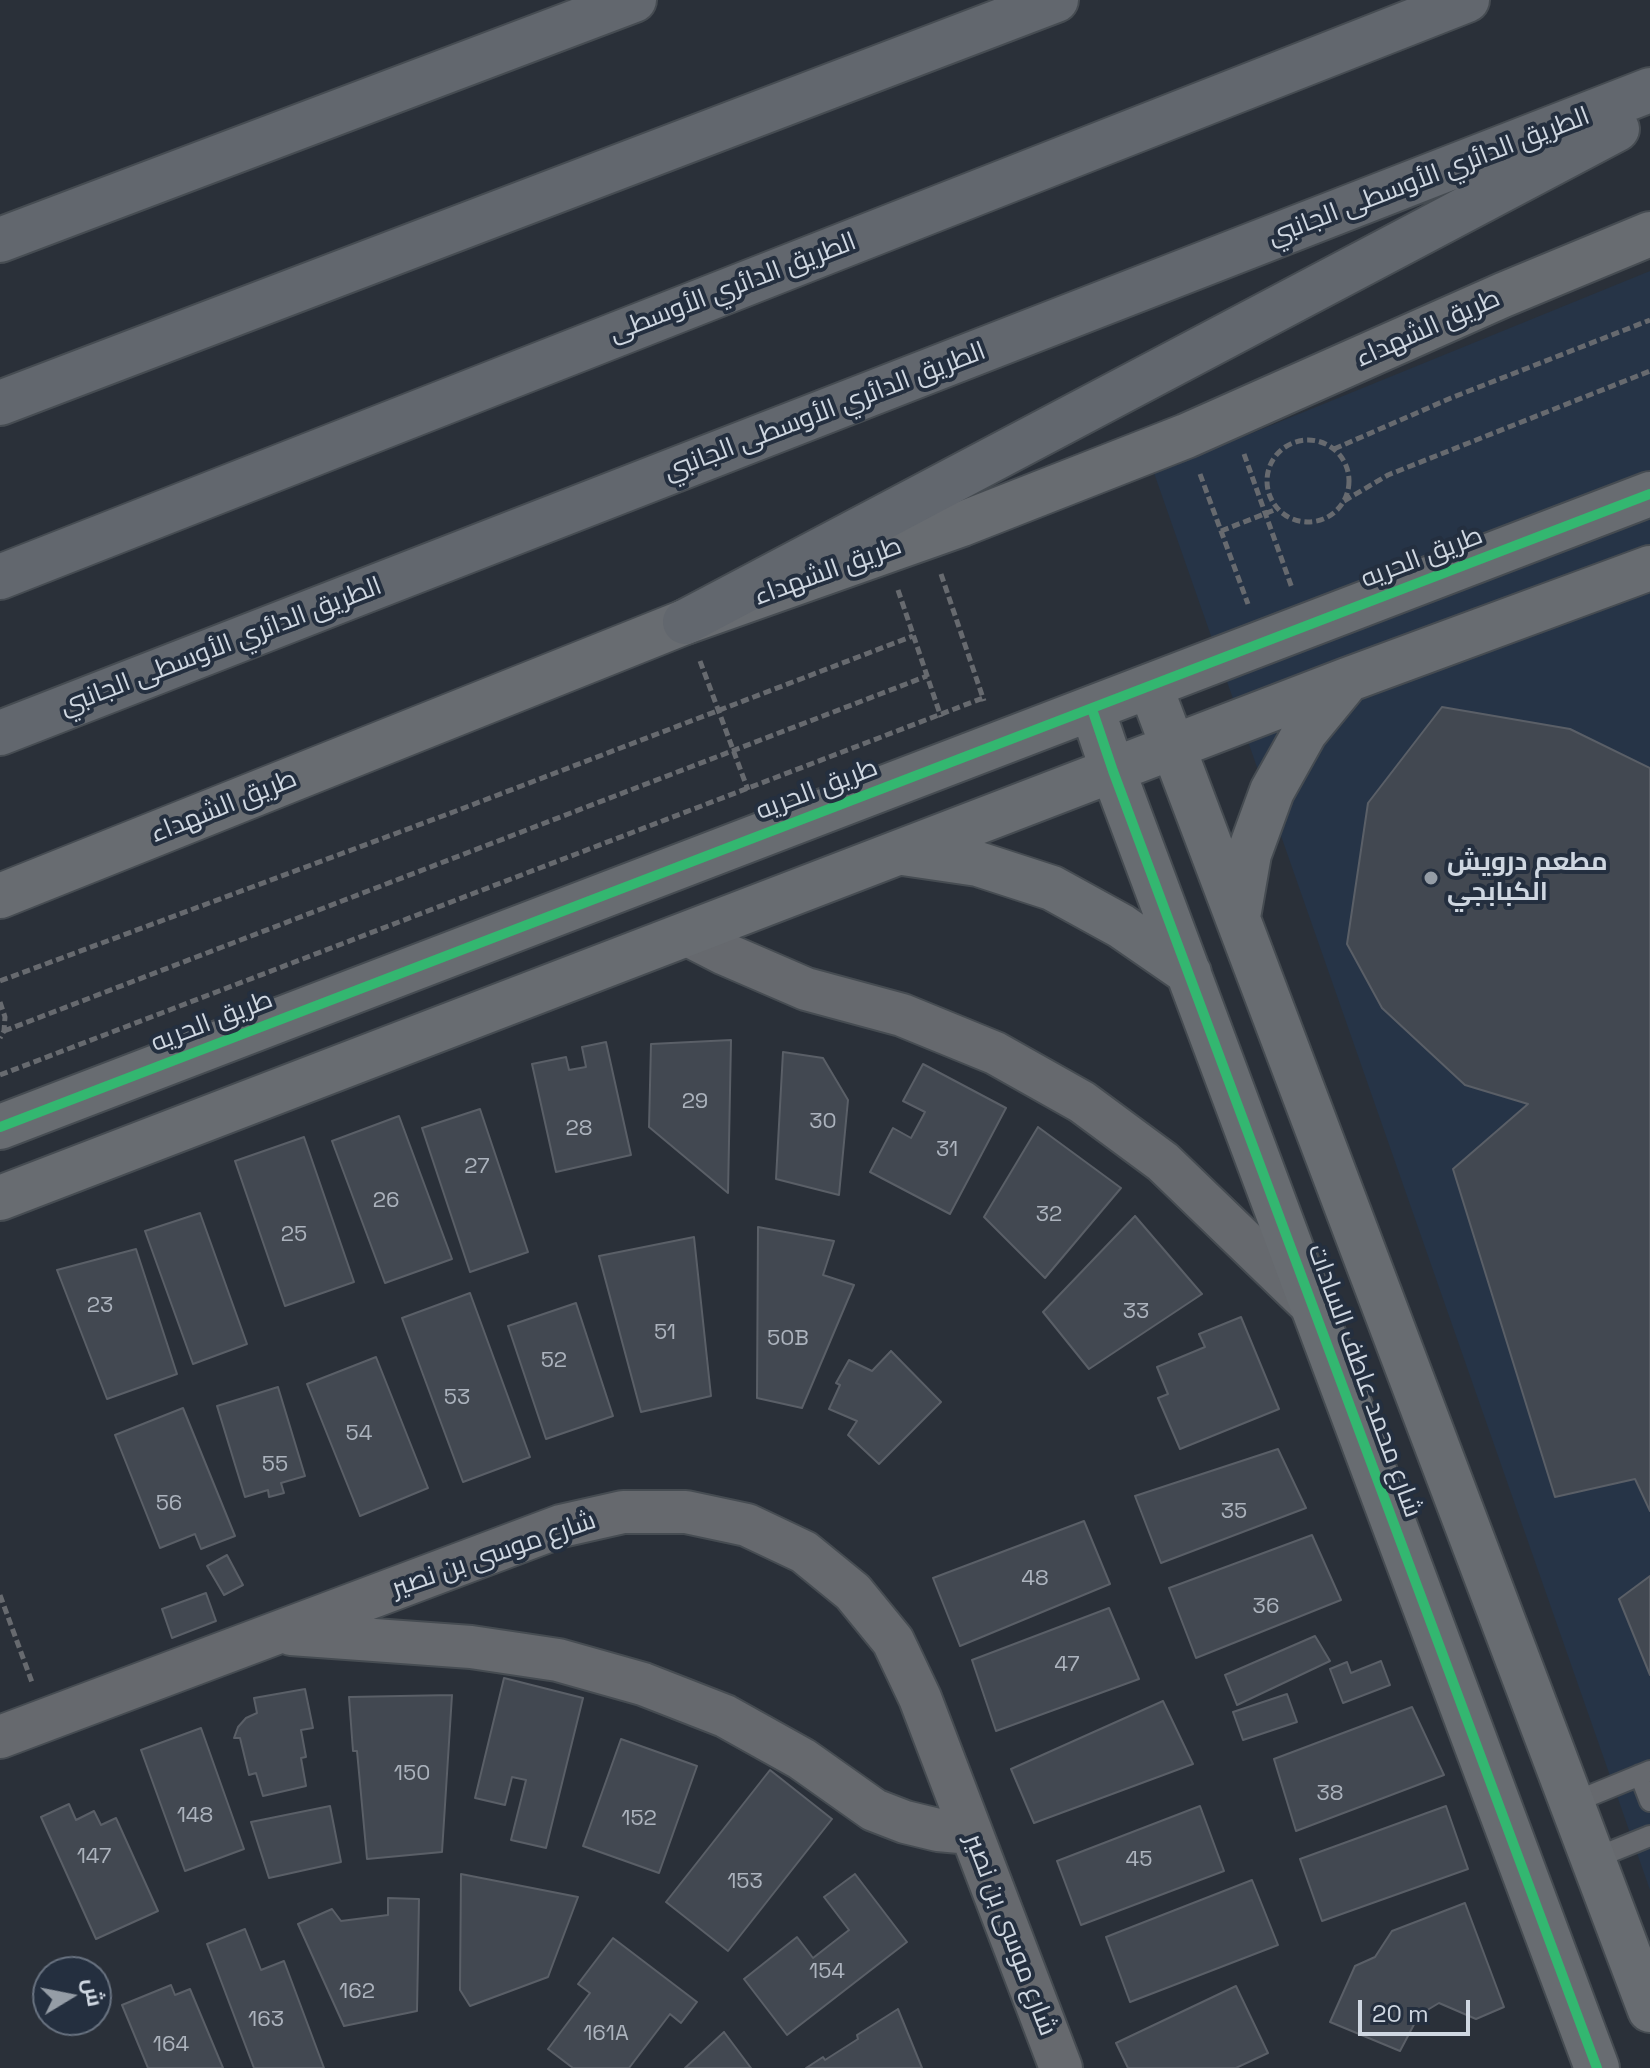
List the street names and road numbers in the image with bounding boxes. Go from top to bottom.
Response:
street label: الطريق الدائري الأوسطى الجانبي [1264,101,1594,253]
street label: الطريق الدائري الأوسطى [605,226,861,350]
street label: طريق الشهداء [1351,283,1505,375]
street label: الطريق الدائري الأوسطى الجانبي [660,336,990,488]
street label: طريق الحريه [1357,521,1487,595]
street label: طريق الشهداء [750,531,906,613]
street label: الطريق الدائري الأوسطى الجانبي [56,571,386,723]
street label: طريق الحريه [752,753,882,827]
street label: طريق الشهداء [146,764,302,850]
street label: طريق الحريه [147,985,277,1059]
street label: شارع محمد عاطف السادات [1300,1240,1428,1522]
street label: شارع موسى بن نصير [388,1505,600,1605]
street label: شارع موسى بن نصير [957,1830,1063,2040]

